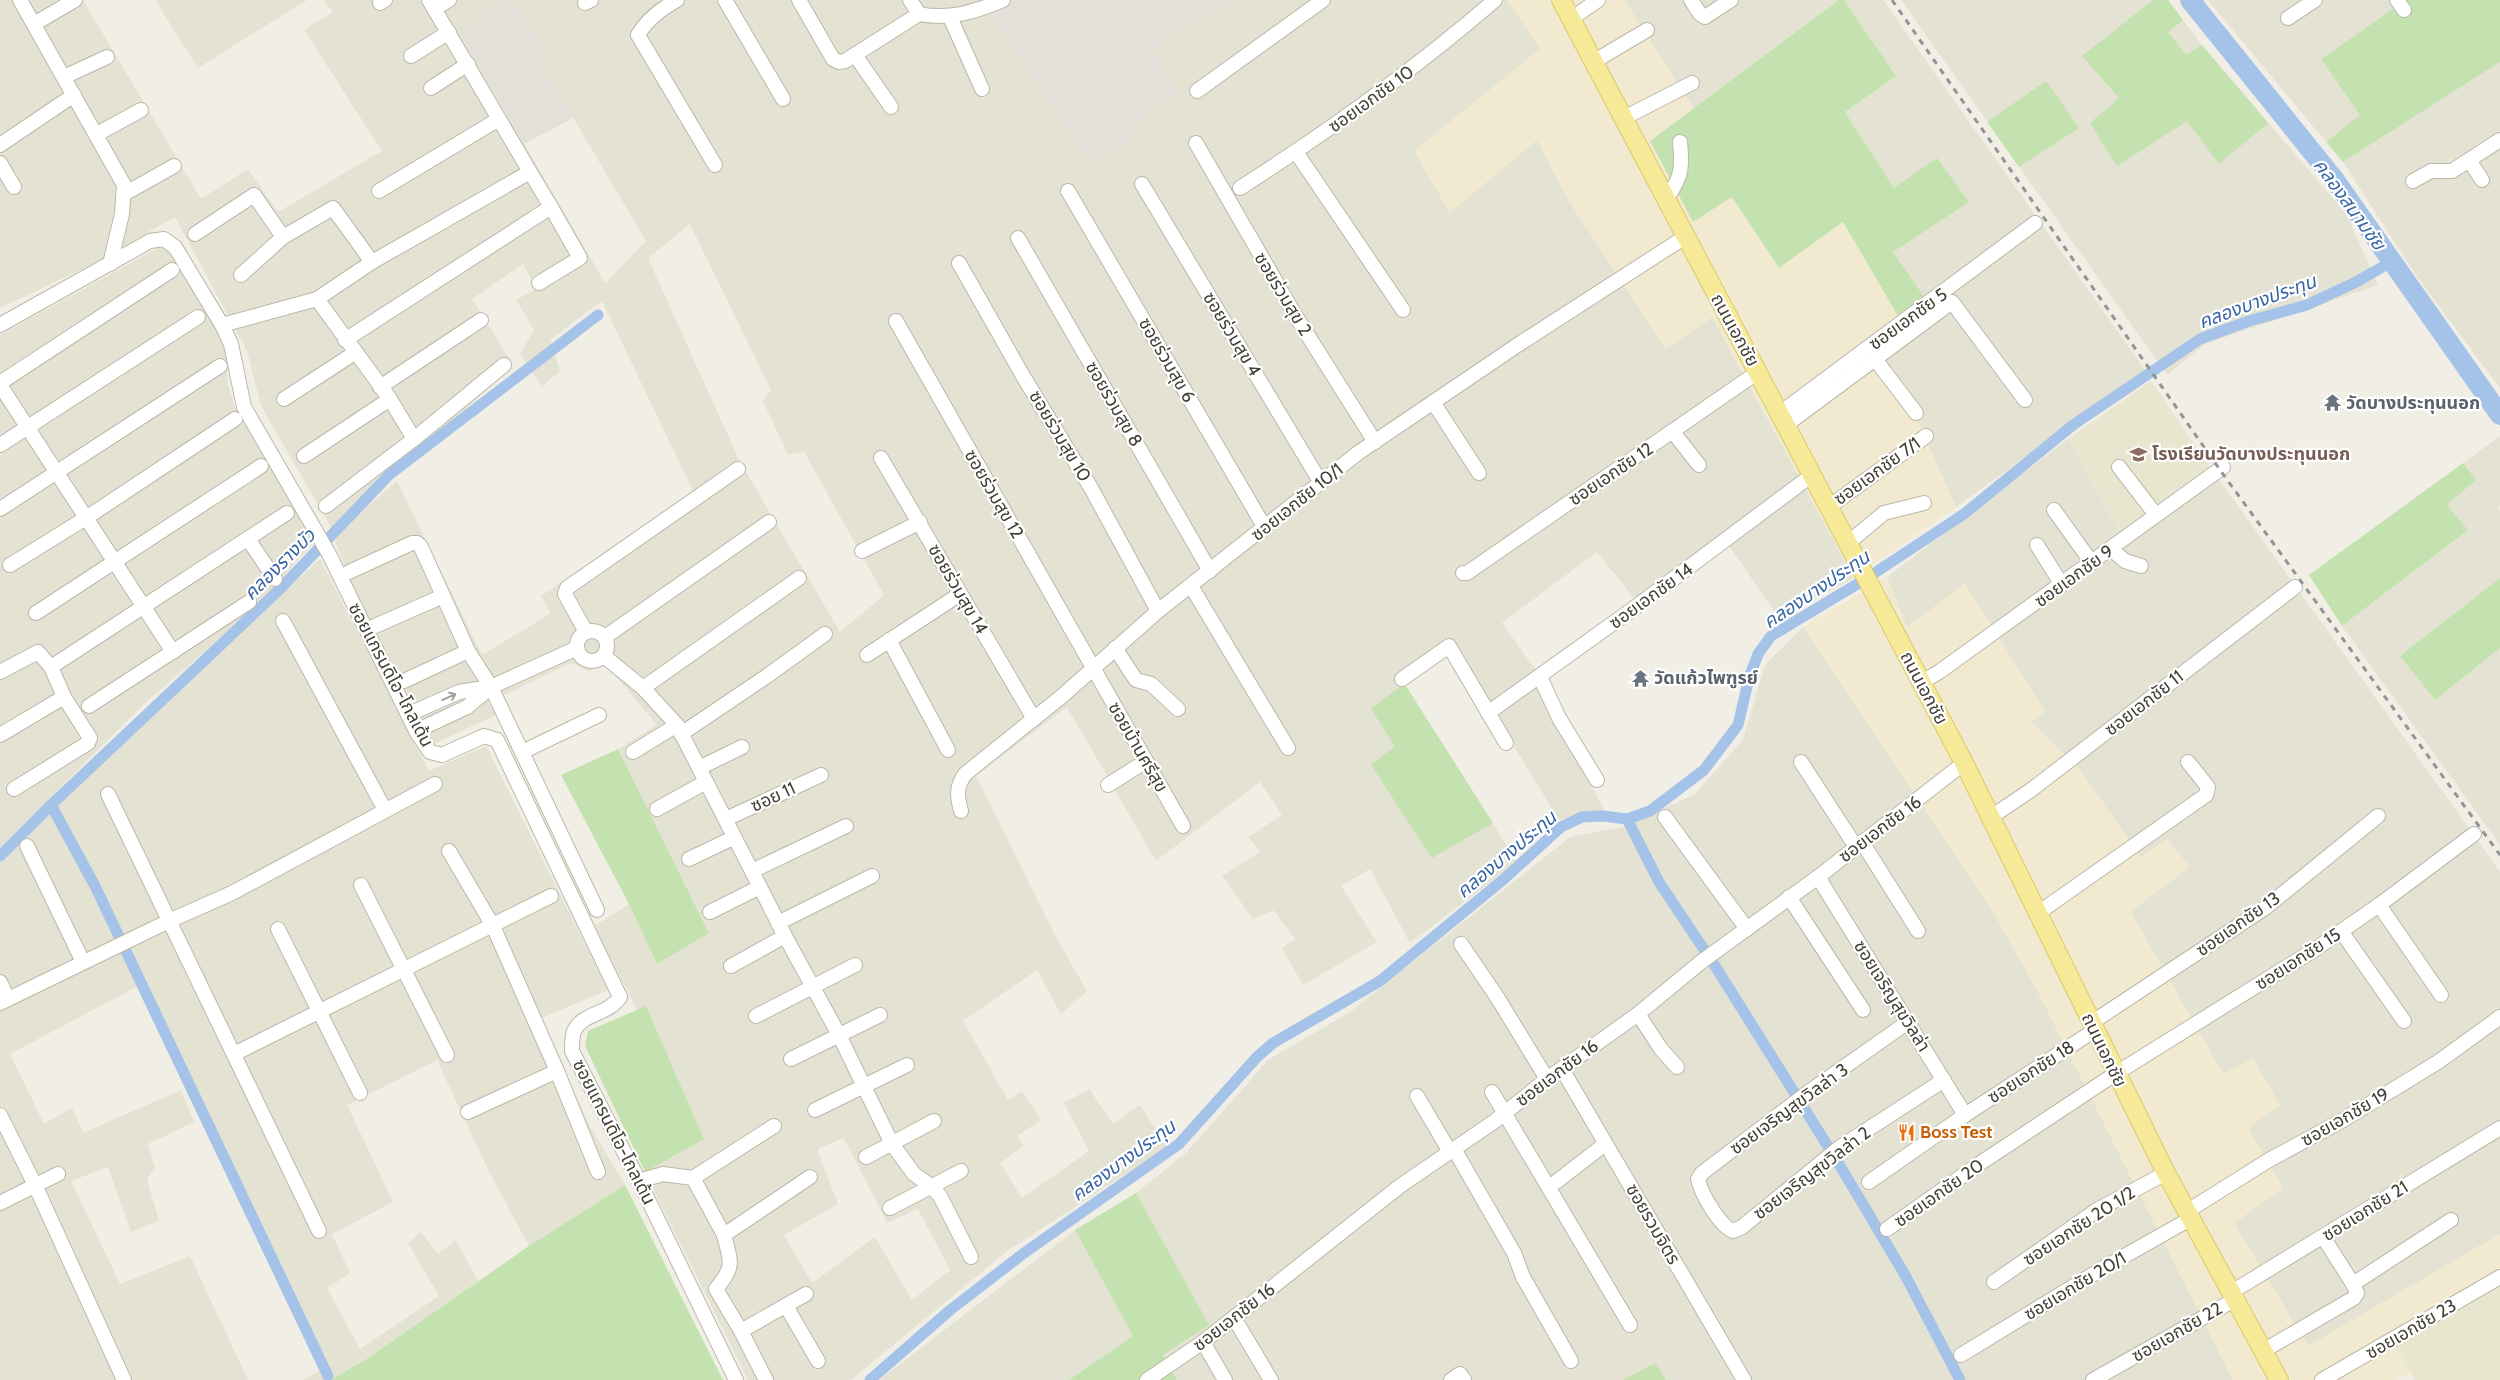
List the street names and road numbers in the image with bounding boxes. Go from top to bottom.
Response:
street label: ซอยเอกชัย 10 [1324,61,1418,137]
street label: ซอยร่วมสุข 2 [1250,248,1316,340]
street label: ซอยเอกชัย 5 [1864,283,1952,355]
street label: ซอยร่วมสุข 4 [1198,288,1266,380]
street label: ถนนเอกชัย [1706,290,1764,370]
street label: ซอยร่วมสุข 6 [1134,314,1200,406]
street label: ซอยร่วมสุข 8 [1081,357,1147,451]
street label: ซอยร่วมสุข 10 [1024,386,1096,486]
street label: ซอยเอกชัย 7/1 [1829,432,1925,510]
street label: ซอยเอกชัย 12 [1565,438,1657,510]
street label: ซอยร่วมสุข 12 [960,446,1028,542]
street label: ซอยเอกชัย 10/1 [1247,458,1347,546]
street label: ซอยร่วมสุข 14 [923,540,993,638]
street label: ซอยเอกชัย 9 [2030,540,2118,612]
street label: ซอยเอกชัย 14 [1605,558,1697,634]
street label: ซอยแกรนดิโอ-โกลเด้น [344,599,438,751]
street label: ถนนเอกชัย [1896,648,1952,728]
street label: ซอยเอกชัย 11 [2100,665,2188,741]
street label: ซอยบ้านศรีสุข [1103,698,1173,796]
street label: ซอย 11 [747,777,799,817]
street label: ซอยเอกชัย 16 [1834,791,1926,867]
street label: ซอยเอกชัย 13 [2192,887,2284,961]
street label: ซอยเอกชัย 15 [2251,923,2345,995]
street label: ซอยเจริญสุขวิลล่า [1849,936,1935,1056]
street label: ถนนเอกชัย [2077,1009,2131,1091]
street label: ซอยเอกชัย 16 [1511,1035,1603,1111]
street label: ซอยเอกชัย 18 [1984,1036,2078,1108]
street label: ซอยแกรนดิโอ-โกลเด้น [568,1056,660,1208]
street label: ซอยเจริญสุขวิลล่า 3 [1725,1059,1853,1159]
street label: ซอยเอกชัย 19 [2297,1083,2393,1151]
street label: ซอยเจริญสุขวิลล่า 2 [1749,1122,1875,1224]
street label: ซอยเอกชัย 20 [1890,1154,1988,1232]
street label: ซอยเอกชัย 21 [2318,1176,2412,1246]
street label: ซอยรวมจิตร [1621,1180,1685,1268]
street label: ซอยเอกชัย 20 1/2 [2019,1182,2139,1270]
street label: ซอยเอกชัย 20/1 [2020,1247,2130,1325]
street label: ซอยเอกชัย 16 [1189,1278,1279,1356]
street label: ซอยเอกชัย 23 [2362,1294,2460,1364]
street label: ซอยเอกชัย 22 [2128,1297,2226,1367]

